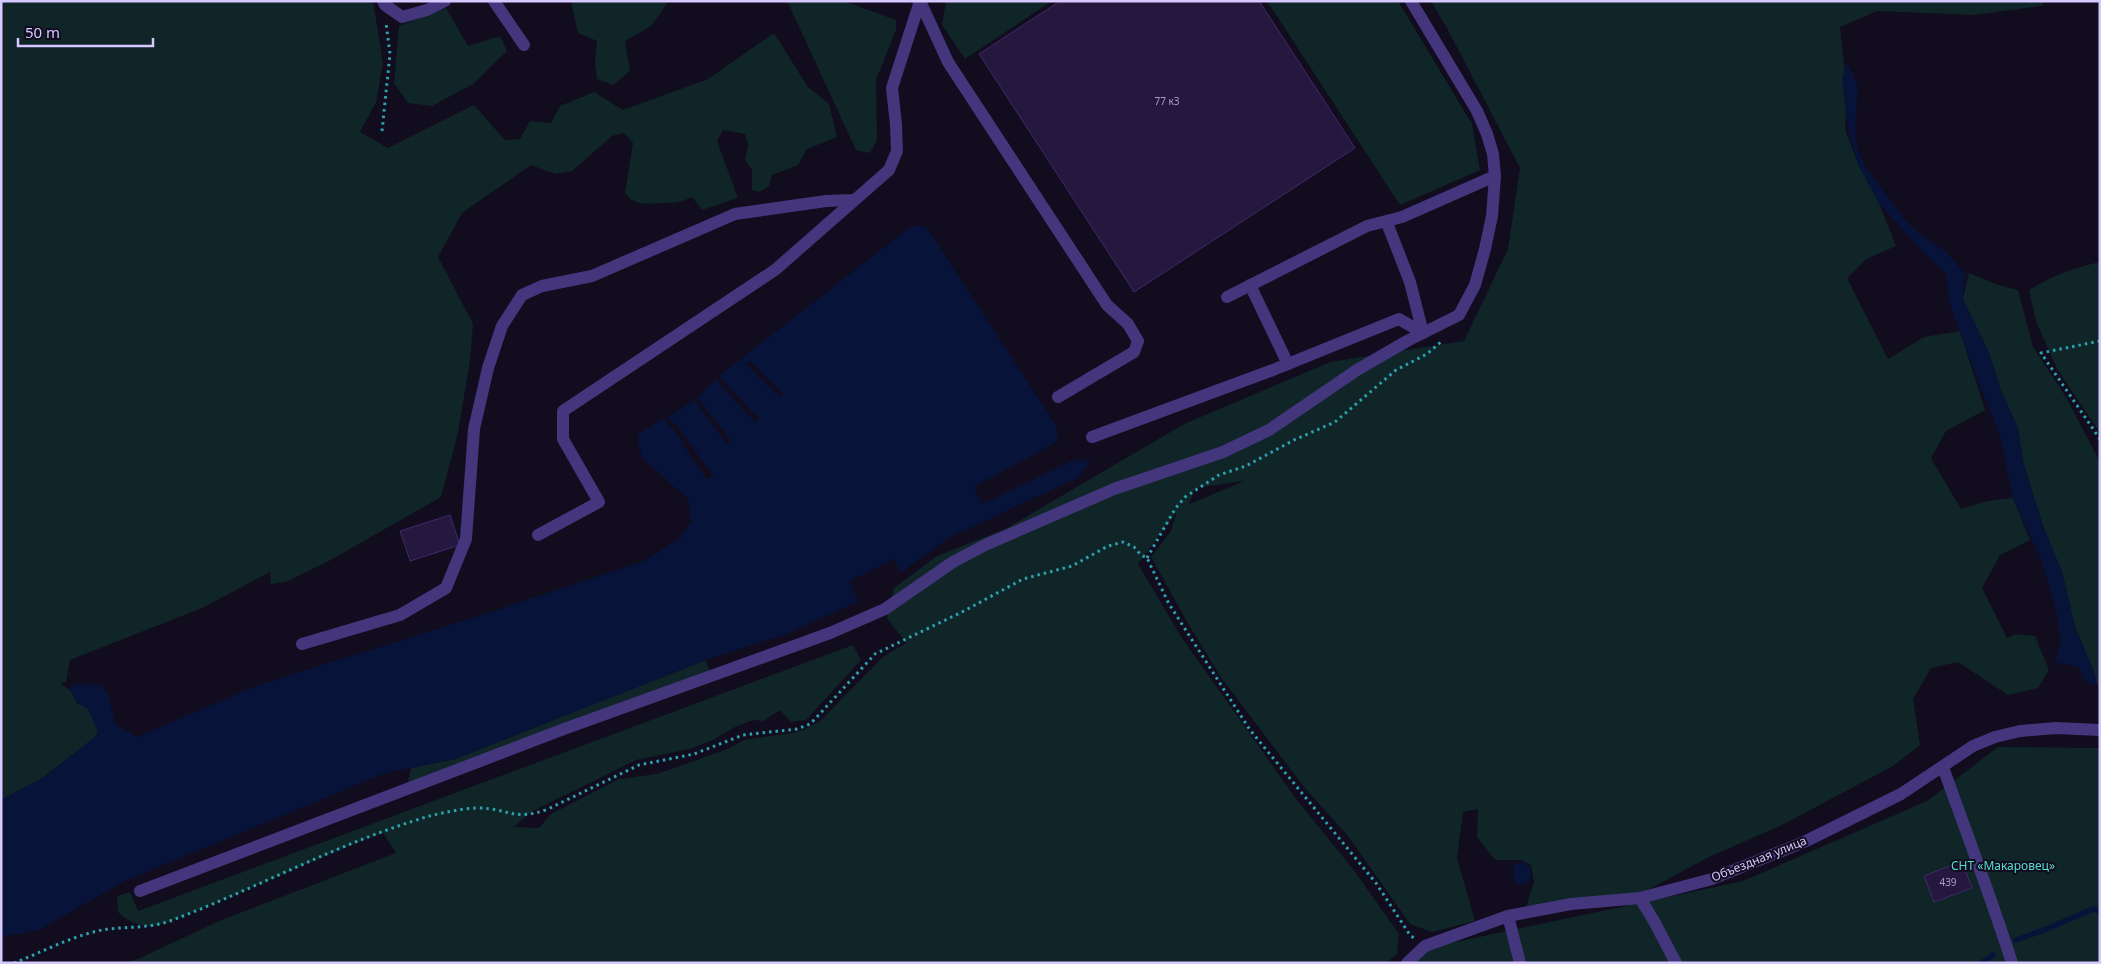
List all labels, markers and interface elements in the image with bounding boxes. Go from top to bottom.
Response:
scale bar [18,15,152,47]
text: 50 m [25,22,60,42]
house number: 77 к3 [1154,94,1180,108]
street label: Объездная улица [1709,832,1809,885]
park label: СНТ «Макаровец» [1951,857,2055,874]
house number: 439 [1939,875,1957,889]

